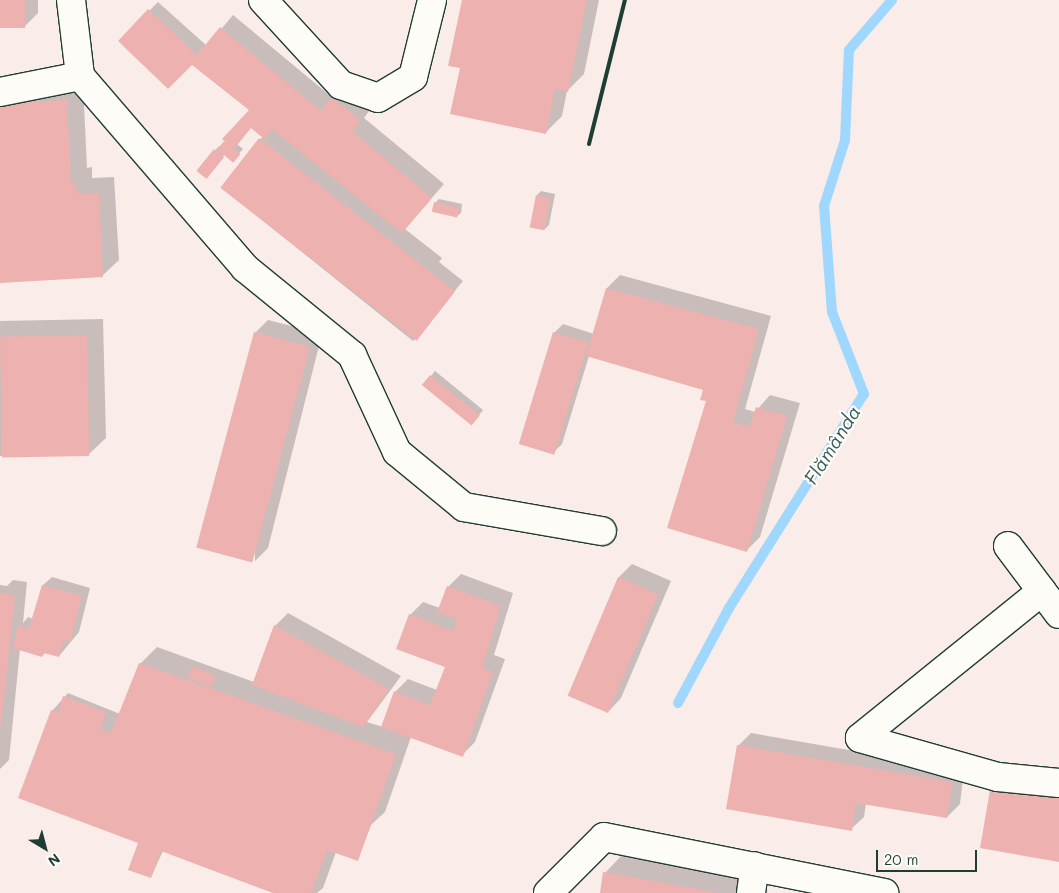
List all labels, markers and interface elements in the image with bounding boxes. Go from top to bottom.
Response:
water label: Flămânda [799,401,865,489]
north arrow [20,823,70,873]
scale bar [879,840,980,872]
text: 20 m [884,849,918,869]
text: N [44,850,64,871]

